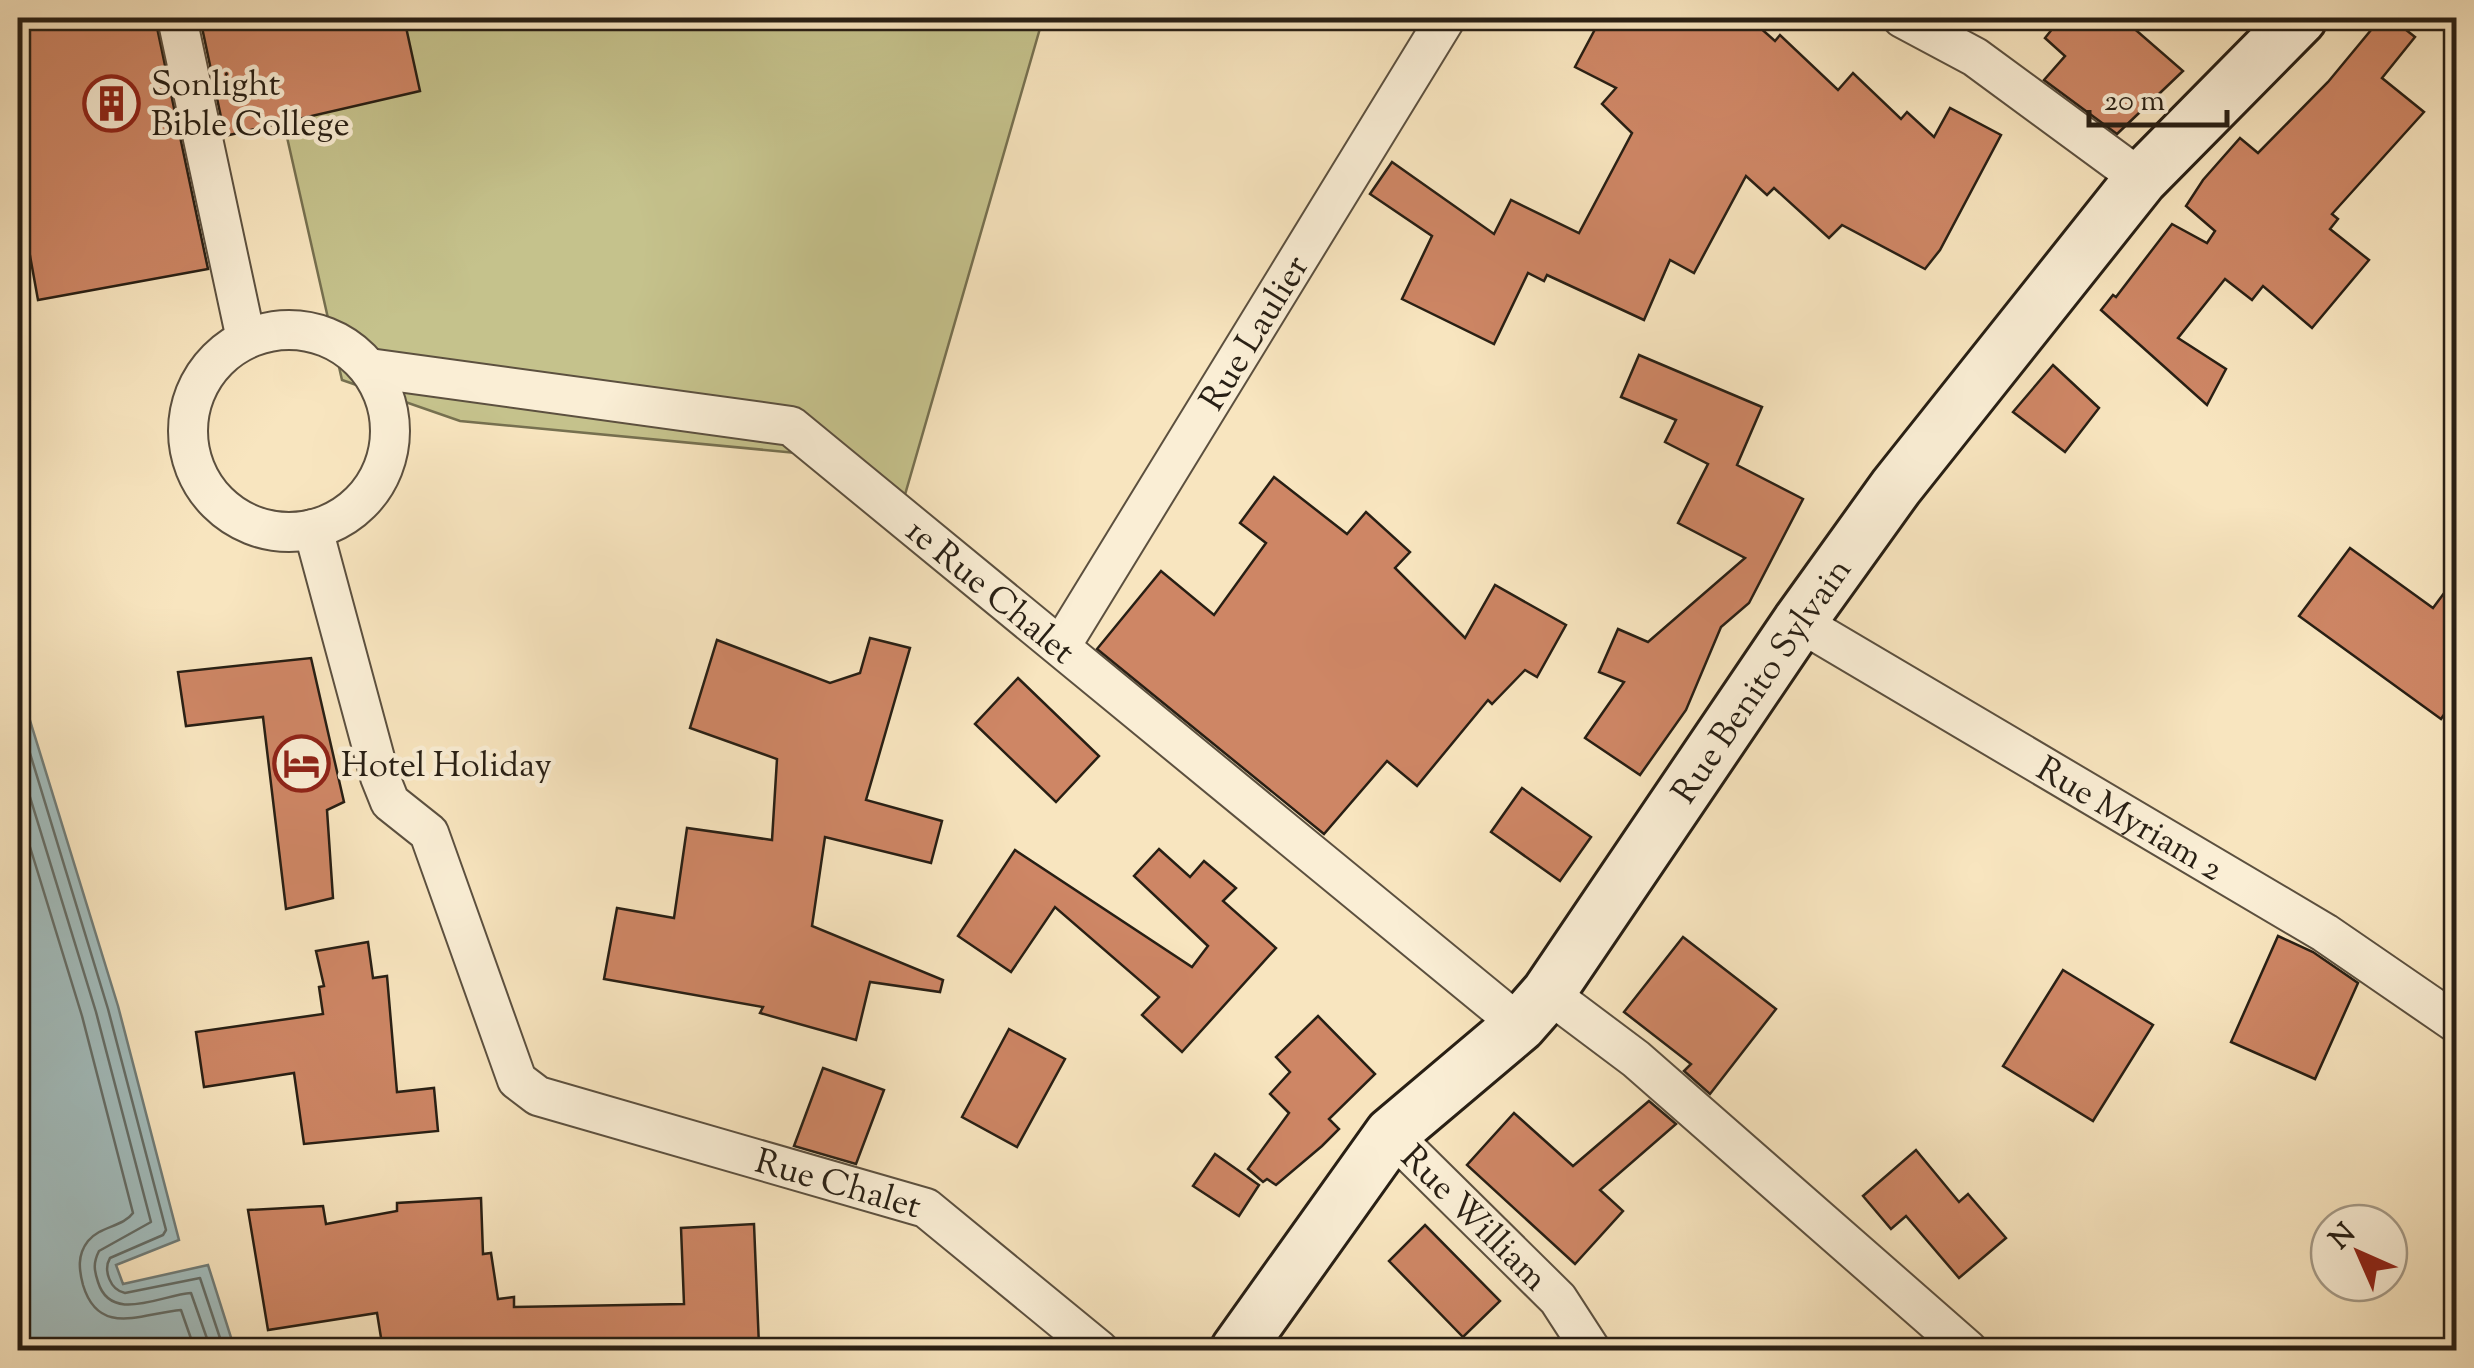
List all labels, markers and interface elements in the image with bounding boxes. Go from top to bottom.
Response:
place label: Sonlight Bible College [151,61,350,152]
scale bar [2089,65,2226,127]
building icon: Sonlight Bible College [82,73,142,133]
text: 20 m [2104,81,2165,124]
street label: Rue Laulier [1189,247,1324,422]
street label: 1e Rue Chalet [893,508,1085,678]
street label: Rue Benito Sylvain [1661,549,1866,815]
hotel icon: Hotel Holiday [272,734,332,794]
place label: Hotel Holiday [341,742,552,793]
street label: Rue Myriam 2 [2026,746,2232,896]
street label: Rue William [1387,1135,1558,1304]
street label: Rue Chalet [749,1138,927,1234]
north arrow [2309,1203,2409,1303]
text: N [2321,1215,2365,1259]

